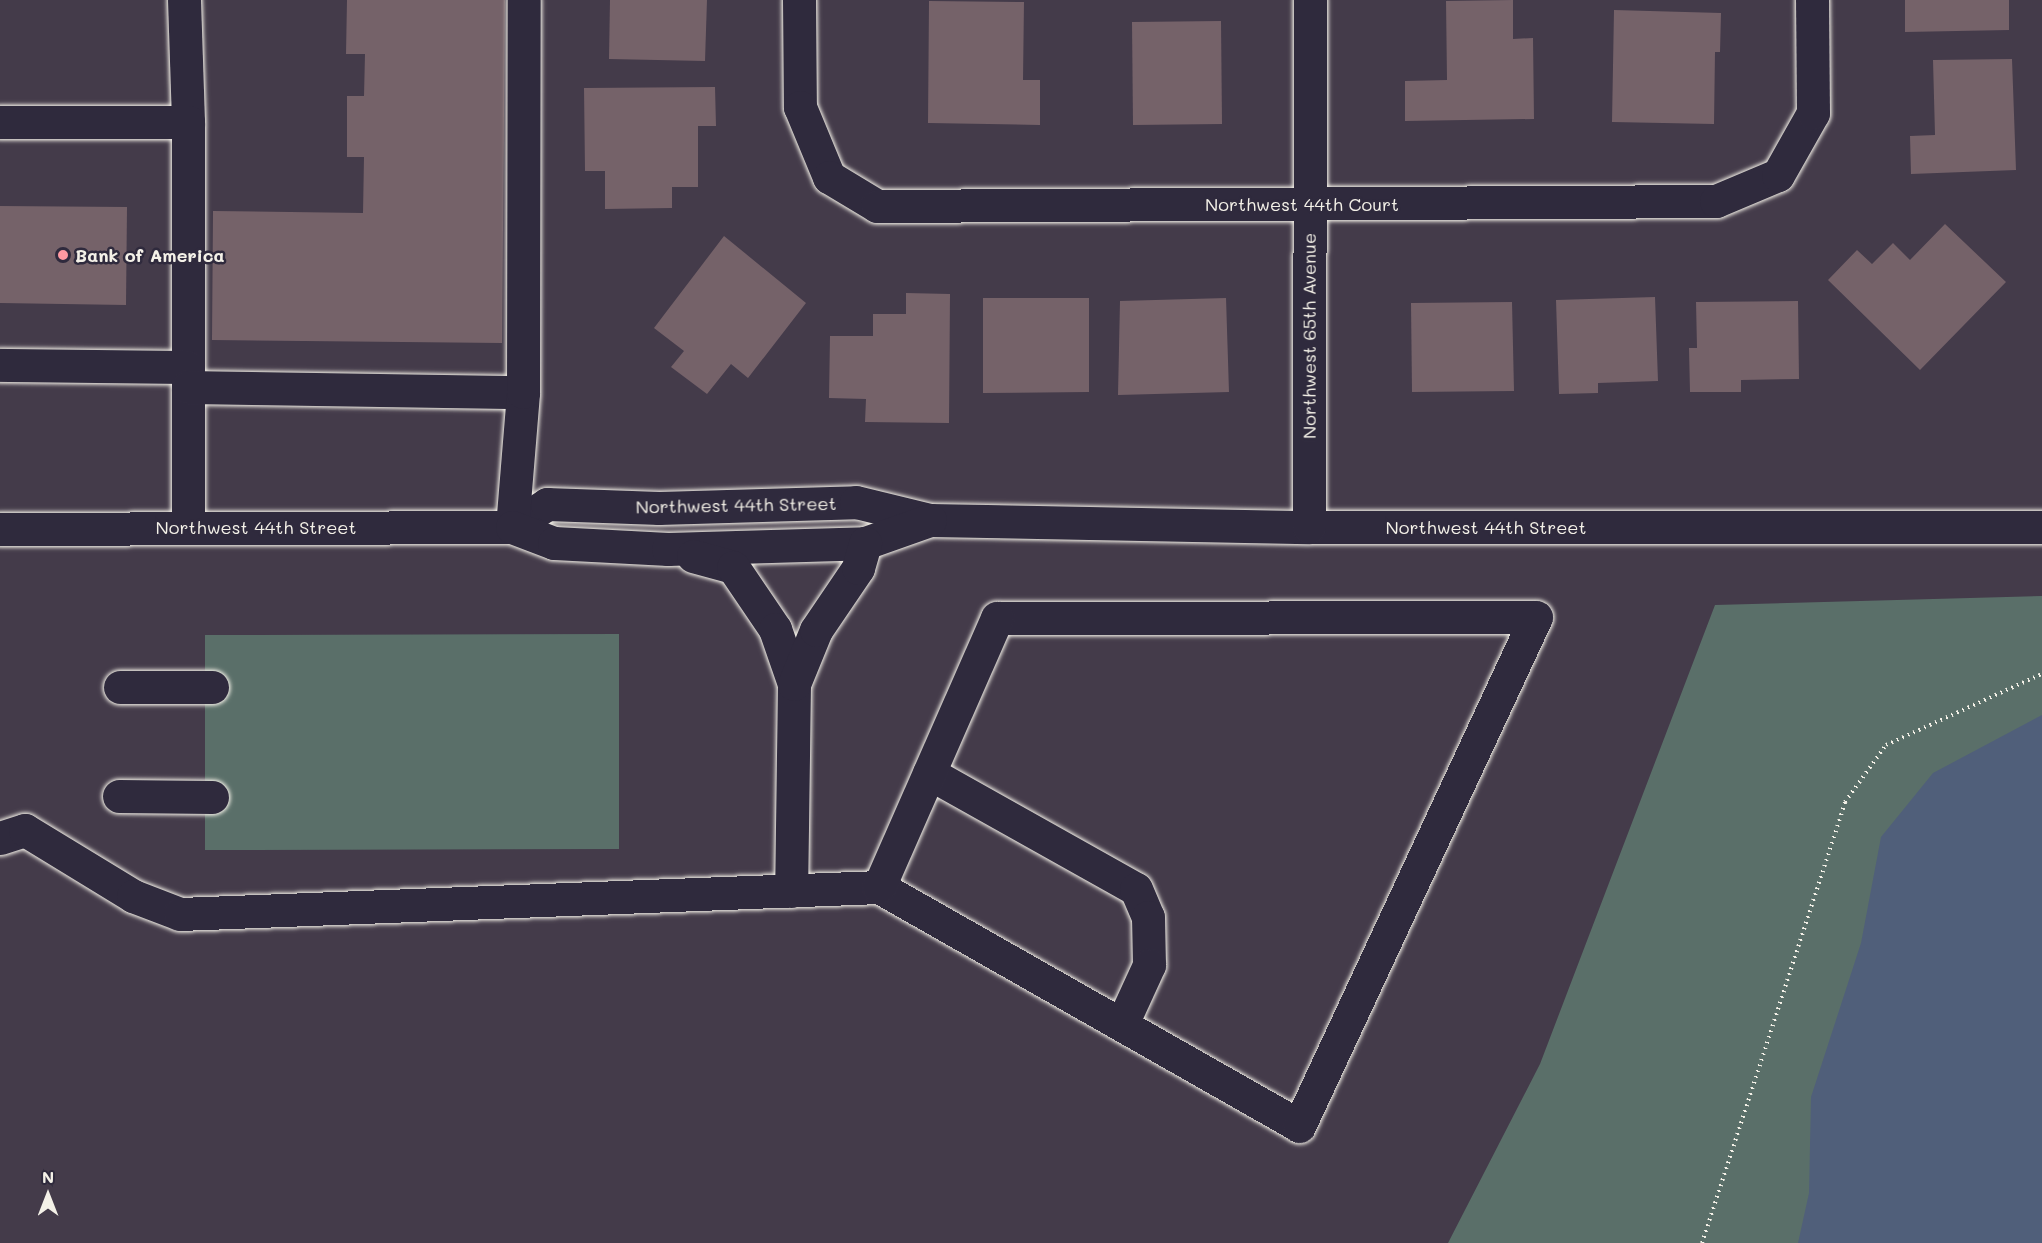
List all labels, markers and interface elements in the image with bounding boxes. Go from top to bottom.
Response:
street label: Northwest 44th Court [1205,193,1399,215]
street label: Northwest 65th Avenue [1298,233,1320,439]
place label: Bank of America [75,244,225,266]
marker: Bank of America [56,248,70,262]
street label: Northwest 44th Street [635,492,837,518]
street label: Northwest 44th Street [156,516,356,538]
street label: Northwest 44th Street [1386,516,1586,538]
north arrow [18,1165,78,1225]
text: N [42,1166,54,1187]

